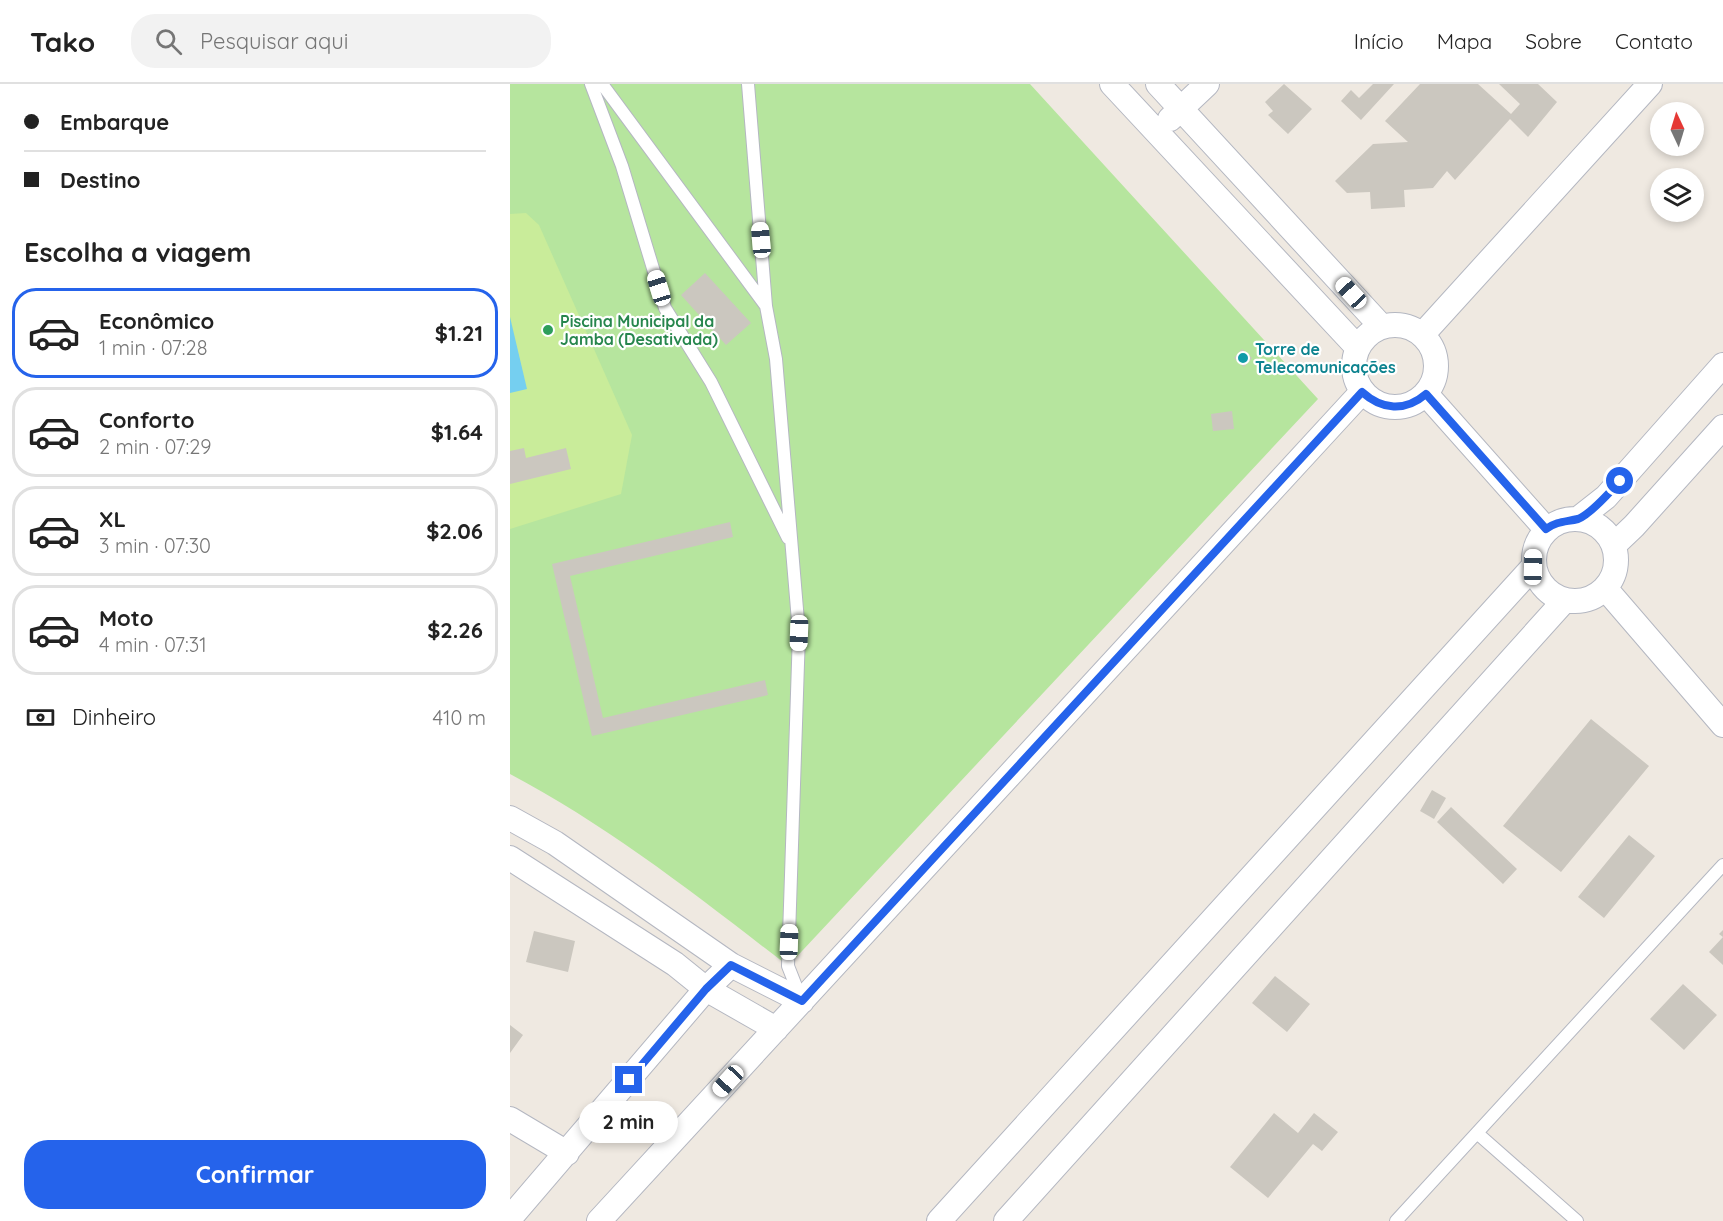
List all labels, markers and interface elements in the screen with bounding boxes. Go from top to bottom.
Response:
search box [131,14,551,68]
text: Tako [30,24,95,59]
icon: search [152,25,185,58]
text: Pesquisar aqui [200,27,349,55]
text: Início [1354,28,1404,54]
text: Mapa [1437,28,1492,54]
text: Sobre [1525,28,1582,54]
text: Contato [1615,28,1693,54]
north arrow [1650,102,1704,156]
map controls [1650,102,1704,222]
text: Embarque [60,108,169,136]
text: Destino [60,166,141,194]
button: layers [1650,168,1704,222]
car [750,221,772,259]
text: Escolha a viagem [24,235,252,269]
car [645,268,673,308]
car [1332,274,1370,312]
icon: car [27,306,81,360]
text: Econômico [99,307,214,335]
place label: Piscina Municipal da Jamba (Desativada) [560,311,718,349]
text: $1.21 [435,319,483,347]
marker: Piscina Municipal da Jamba (Desativada) [541,323,555,337]
text: 1 min · 07:28 [99,335,207,360]
place label: Torre de Telecomunicações [1255,339,1396,377]
marker: Torre de Telecomunicações [1236,351,1250,365]
icon: car [27,405,81,459]
text: Conforto [99,406,194,434]
text: $1.64 [431,418,483,446]
text: 2 min · 07:29 [99,434,211,459]
route start [1606,467,1633,494]
icon: car [27,504,81,558]
text: XL [99,505,126,533]
text: $2.06 [426,517,483,545]
text: 3 min · 07:30 [99,533,211,558]
car [1524,549,1542,585]
icon: car [27,603,81,657]
text: Moto [99,604,153,632]
car [789,615,809,651]
text: $2.26 [427,616,483,644]
text: 4 min · 07:31 [99,632,207,657]
icon: cash [24,701,57,734]
text: Dinheiro [72,703,156,731]
text: 410 m [433,705,486,730]
car [779,924,799,960]
car [709,1062,747,1100]
route end [615,1066,642,1093]
callout: 2 min [580,1101,678,1143]
text: 2 min [602,1109,655,1134]
button: Confirmar [24,1140,486,1209]

